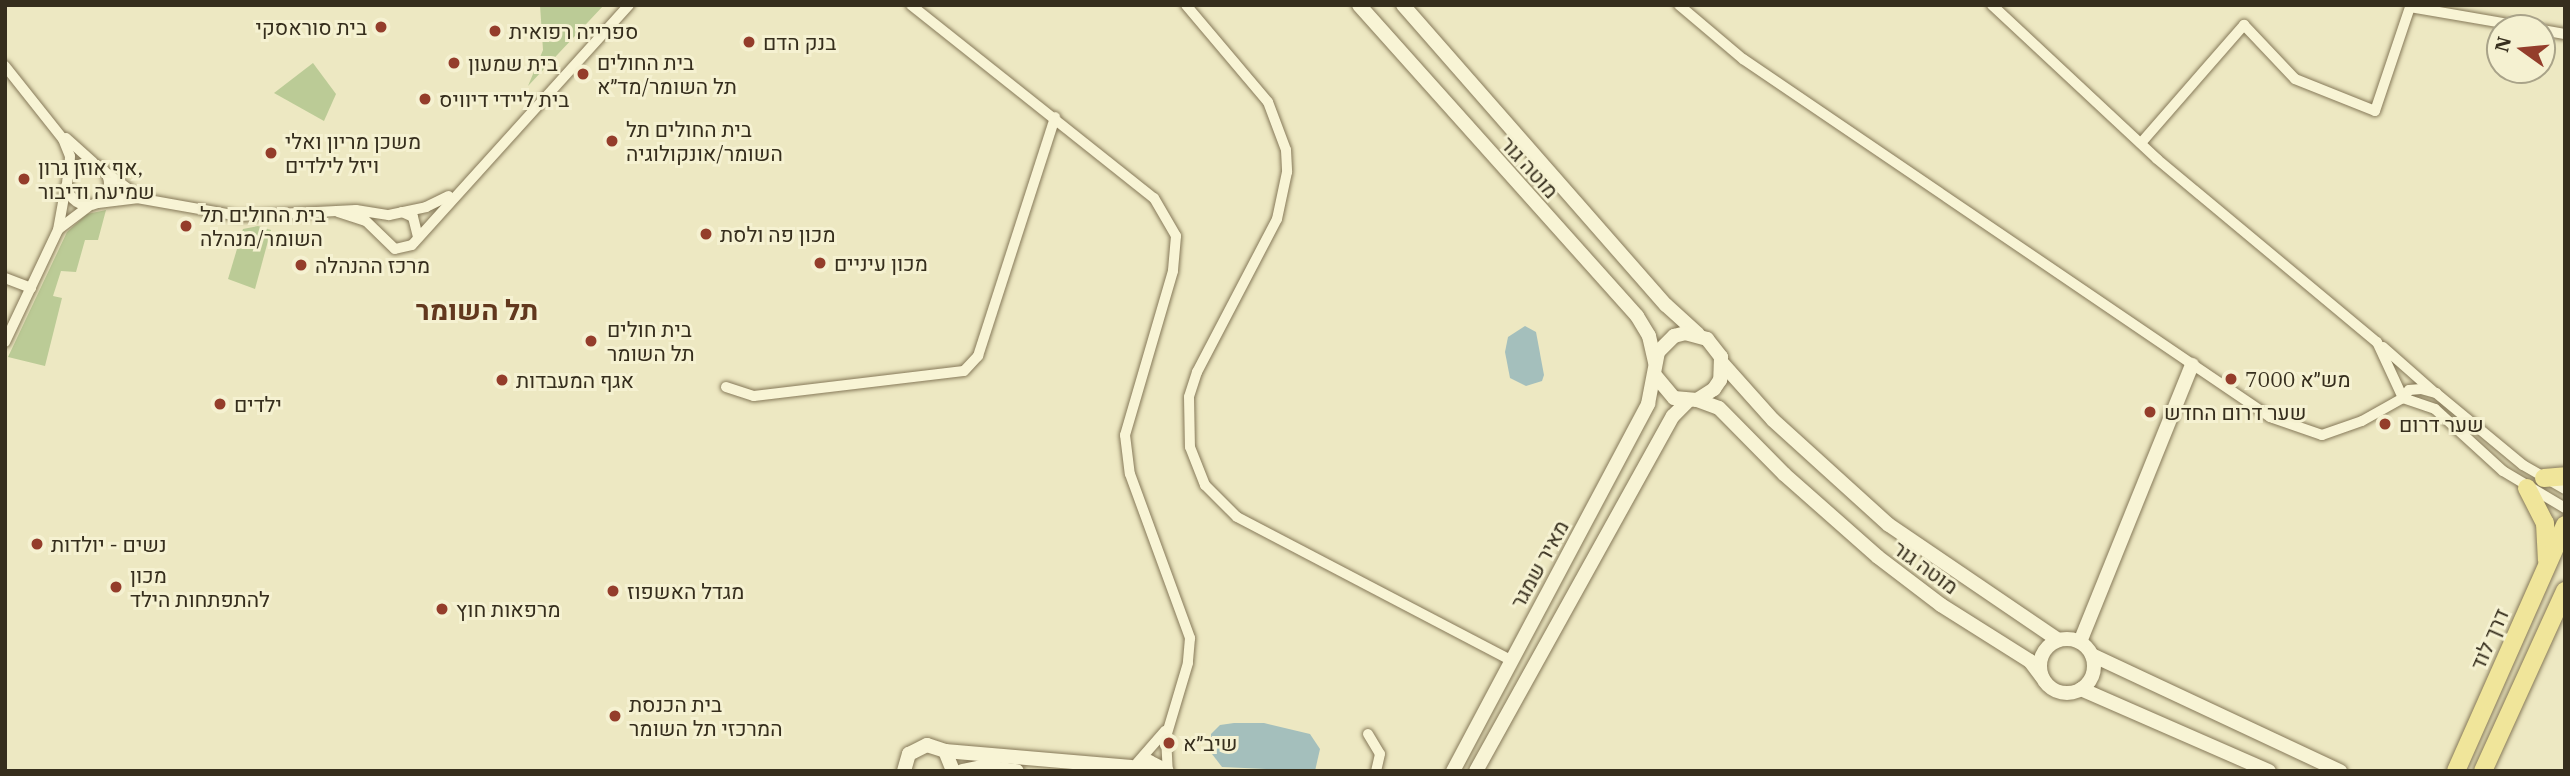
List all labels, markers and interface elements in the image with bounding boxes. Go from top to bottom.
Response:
place label: בית סוראסקי [255,14,367,40]
north arrow [2486,14,2556,84]
place label: ספרייה רפואית [509,18,638,44]
marker: בית סוראסקי [373,19,389,35]
marker: ספרייה רפואית [487,23,503,39]
place label: בנק הדם [763,29,836,55]
marker: בנק הדם [741,34,757,50]
text: N [2489,34,2516,54]
place label: בית החולים תל השומר/מד״א [597,49,737,99]
place label: בית שמעון [468,50,558,76]
marker: בית שמעון [446,55,462,71]
marker: בית החולים תל השומר/מד״א [575,66,591,82]
place label: בית ליידי דיוויס [439,86,569,112]
marker: בית ליידי דיוויס [417,91,433,107]
place label: בית החולים תל השומר/אונקולוגיה [626,116,783,166]
place label: משכן מריון ואלי ויזל לילדים [285,128,421,178]
street label: מוטה גור [1496,131,1564,203]
marker: בית החולים תל השומר/אונקולוגיה [604,133,620,149]
marker: משכן מריון ואלי ויזל לילדים [263,145,279,161]
place label: אף אוזן גרון, שמיעה ודיבור [38,154,155,204]
marker: אף אוזן גרון, שמיעה ודיבור [16,171,32,187]
place label: בית החולים תל השומר/מנהלה [200,201,326,251]
marker: בית החולים תל השומר/מנהלה [178,218,194,234]
place label: מכון פה ולסת [720,221,836,247]
marker: מכון פה ולסת [698,226,714,242]
place label: מכון עיניים [834,250,928,276]
place label: מרכז ההנהלה [315,252,430,278]
marker: מכון עיניים [812,255,828,271]
marker: מרכז ההנהלה [293,257,309,273]
district label: תל השומר [416,293,538,327]
place label: בית חולים תל השומר [607,316,695,366]
marker: בית חולים תל השומר [581,331,601,351]
place label: מש״א 7000 [2245,366,2351,392]
place label: אגף המעבדות [516,367,634,393]
marker: מש״א 7000 [2223,371,2239,387]
marker: אגף המעבדות [494,372,510,388]
place label: ילדים [234,391,282,417]
marker: ילדים [212,396,228,412]
place label: שער דרום החדש [2164,399,2306,425]
marker: שער דרום החדש [2142,404,2158,420]
place label: שער דרום [2399,411,2484,437]
marker: שער דרום [2377,416,2393,432]
street label: מאיר שמגר [1505,516,1573,612]
place label: נשים - יולדות [51,531,167,557]
street label: מוטה גור [1889,535,1963,599]
marker: נשים - יולדות [29,536,45,552]
place label: מכון להתפתחות הילד [130,562,270,612]
place label: מגדל האשפוז [627,578,744,604]
marker: מכון להתפתחות הילד [108,579,124,595]
marker: מגדל האשפוז [605,583,621,599]
place label: מרפאות חוץ [456,596,561,622]
marker: מרפאות חוץ [434,601,450,617]
street label: דרך לוד [2464,604,2514,674]
place label: בית הכנסת המרכזי תל השומר [629,691,783,741]
marker: בית הכנסת המרכזי תל השומר [607,708,623,724]
place label: שיב״א [1183,730,1237,756]
marker: שיב״א [1161,735,1177,751]

